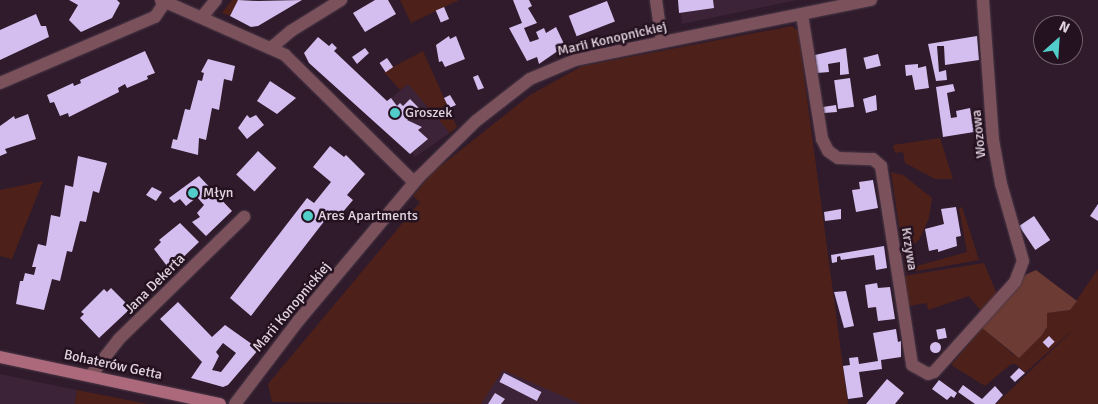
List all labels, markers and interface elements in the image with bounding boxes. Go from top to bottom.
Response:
north arrow [1033,15,1083,65]
text: N [1056,17,1072,37]
street label: Marii Konopnickiej [556,18,668,60]
place label: Groszek [405,105,452,121]
marker: Groszek [389,107,401,119]
street label: Wozowa [968,109,990,159]
place label: Młyn [203,185,233,201]
marker: Młyn [187,187,199,199]
place label: Ares Apartments [318,208,418,224]
marker: Ares Apartments [302,210,314,222]
street label: Krzywa [897,226,921,272]
street label: Jana Dekerta [121,250,189,318]
street label: Marii Konopnickiej [250,259,334,355]
street label: Bohaterów Getta [62,346,164,384]

